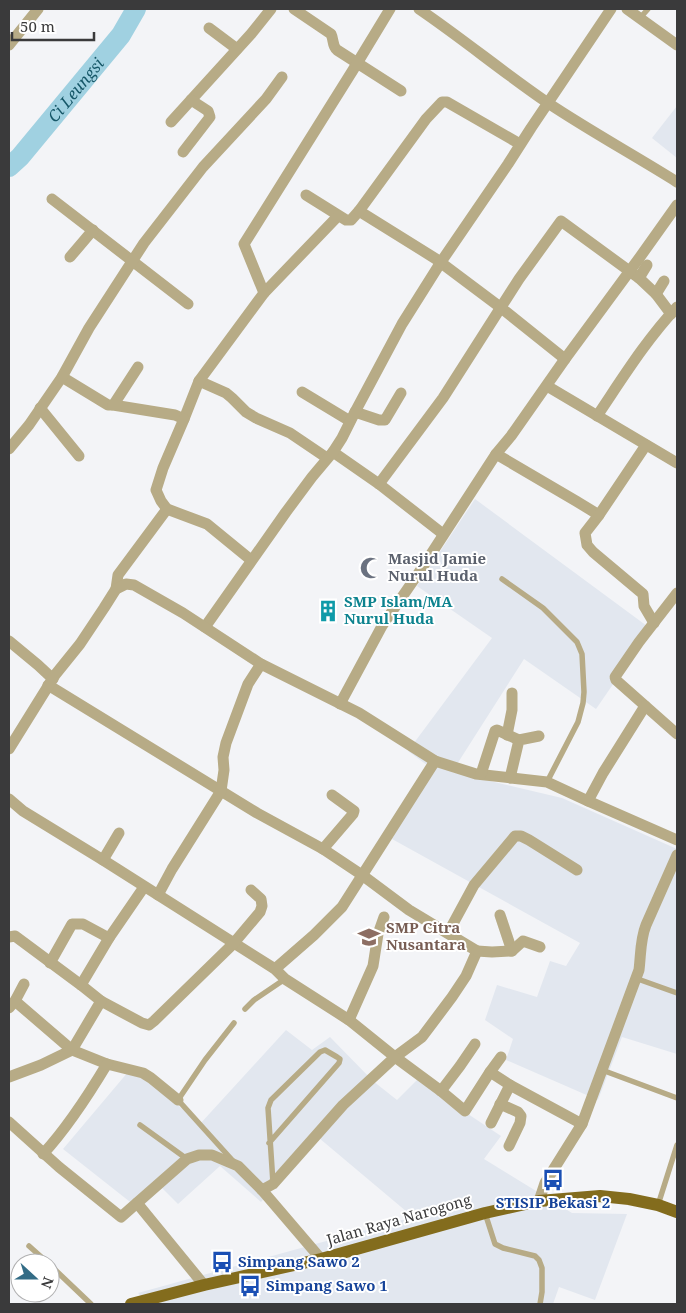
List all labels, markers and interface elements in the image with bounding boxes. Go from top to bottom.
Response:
scale bar [12,10,95,42]
text: 50 m [20,16,55,36]
water label: Ci Leungsi [42,53,109,127]
place label: Masjid Jamie Nurul Huda [388,548,486,585]
mosque icon: Masjid Jamie Nurul Huda [358,555,384,581]
place label: SMP Islam/MA Nurul Huda [344,591,453,628]
building icon: SMP Islam/MA Nurul Huda [315,598,341,624]
place label: SMP Citra Nusantara [386,917,466,954]
school or university icon: SMP Citra Nusantara [356,924,382,950]
bus stop icon: STISIP Bekasi 2 [540,1167,566,1193]
street label: Jalan Raya Narogong [323,1189,473,1250]
place label: STISIP Bekasi 2 [496,1192,610,1212]
bus stop icon: Simpang Sawo 2 [209,1249,235,1275]
place label: Simpang Sawo 2 [238,1251,360,1271]
north arrow [10,1253,60,1303]
bus stop icon: Simpang Sawo 1 [237,1273,263,1299]
text: N [37,1274,58,1291]
place label: Simpang Sawo 1 [266,1275,388,1295]

